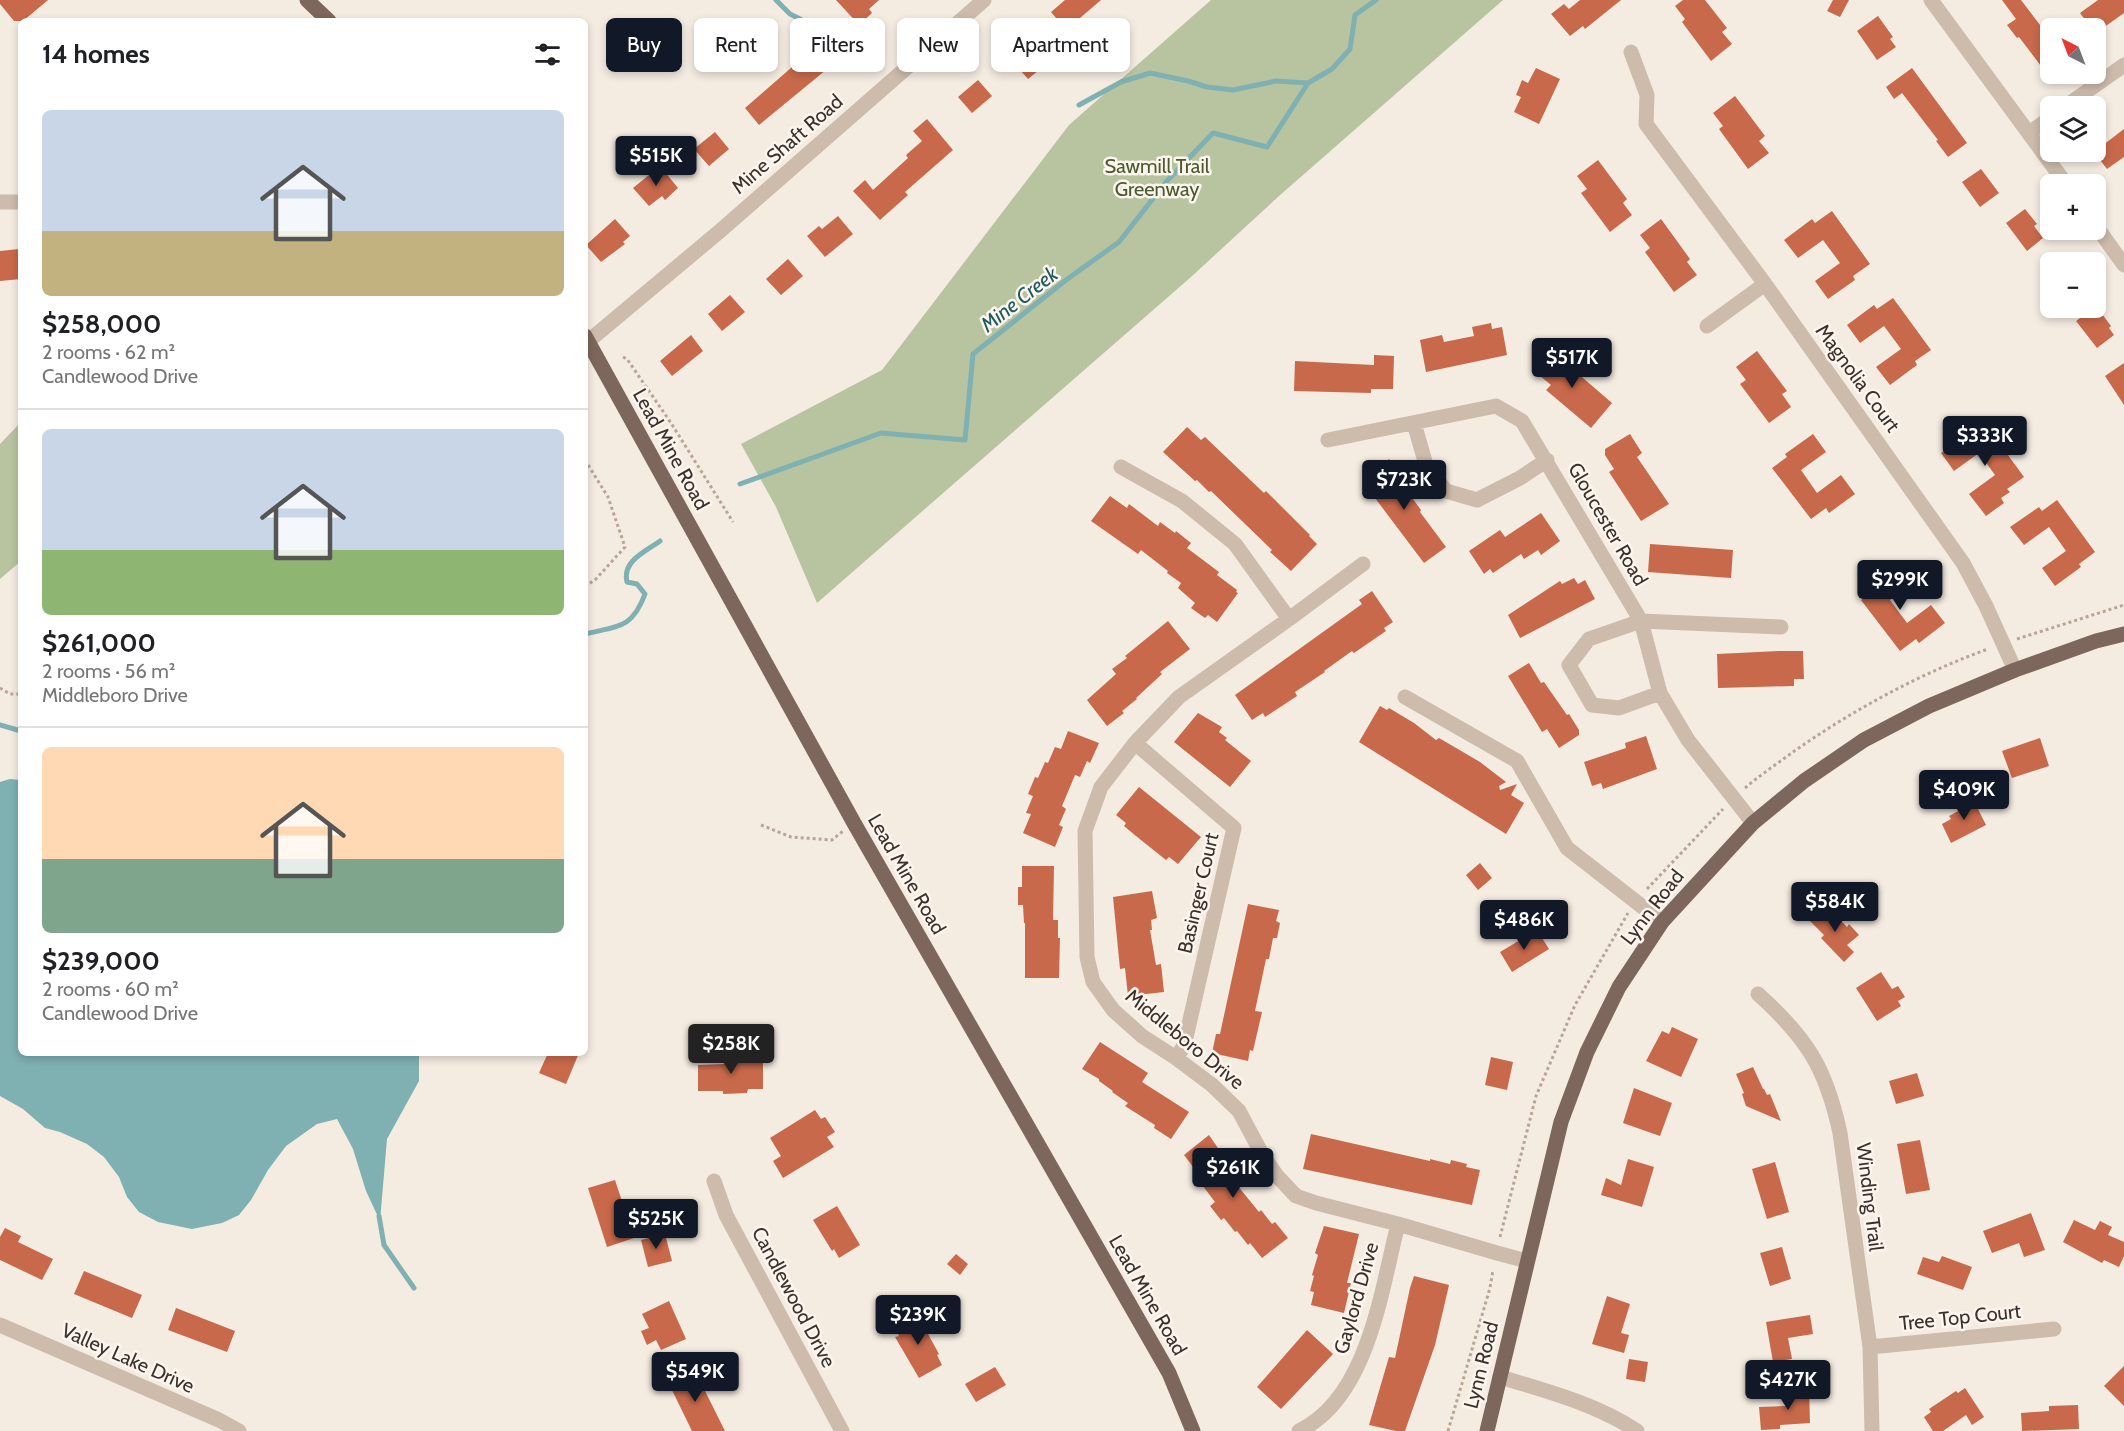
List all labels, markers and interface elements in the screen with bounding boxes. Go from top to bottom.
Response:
chip: Buy [606,18,682,72]
chip: Rent [694,18,778,72]
chip: Filters [790,18,885,72]
chip: New [897,18,979,72]
chip: Apartment [991,18,1130,72]
north arrow [2040,18,2106,84]
map controls [2040,18,2106,318]
text: 14 homes [42,38,150,70]
icon: filters [531,38,564,71]
street label: Mine Shaft Road [727,89,847,199]
button: layers [2040,96,2106,162]
pin: $515K [614,136,698,187]
text: $515K [630,143,683,167]
icon: home [249,149,357,257]
park label: Sawmill Trail Greenway [1105,154,1210,201]
button: + [2040,174,2106,240]
button: − [2040,252,2106,318]
water label: Mine Creek [975,260,1063,338]
text: $258,000 [42,308,161,340]
street label: Magnolia Court [1811,319,1905,437]
pin: $517K [1530,338,1614,389]
text: 2 rooms · 62 m² [42,340,175,364]
text: $517K [1546,345,1598,369]
text: Candlewood Drive [42,364,198,388]
street label: Lead Mine Road [628,384,714,514]
pin: $333K [1943,416,2027,467]
text: $333K [1957,423,2013,447]
street label: Gloucester Road [1563,458,1653,590]
pin: $723K [1362,460,1446,511]
text: $723K [1376,467,1432,491]
icon: home [249,468,357,576]
pin: $299K [1858,560,1942,611]
text: $299K [1871,567,1929,591]
text: $261,000 [42,627,156,659]
text: 2 rooms · 56 m² [42,659,175,683]
text: Middleboro Drive [42,683,188,707]
pin: $409K [1922,770,2006,821]
text: $409K [1933,777,1995,801]
icon: home [249,786,357,894]
street label: Lead Mine Road [863,810,951,938]
street label: Basinger Court [1172,830,1224,956]
street label: Lynn Road [1615,865,1689,949]
pin: $584K [1793,882,1877,933]
text: $584K [1805,889,1865,913]
pin: $486K [1482,900,1566,951]
text: $486K [1494,907,1554,931]
text: $239,000 [42,945,160,977]
text: 2 rooms · 60 m² [42,977,179,1001]
street label: Middleboro Drive [1121,984,1249,1094]
text: Candlewood Drive [42,1001,198,1025]
pin: $258K [689,1024,773,1075]
text: $258K [702,1031,760,1055]
street label: Winding Trail [1851,1142,1889,1253]
pin: $261K [1191,1148,1275,1199]
text: $261K [1206,1155,1260,1179]
pin: $525K [614,1199,698,1250]
text: $525K [628,1206,684,1230]
street label: Candlewood Drive [747,1223,841,1371]
street label: Lead Mine Road [1104,1231,1192,1359]
street label: Gaylord Drive [1329,1239,1383,1357]
pin: $239K [876,1295,960,1346]
street label: Tree Top Court [1898,1299,2022,1335]
text: $239K [890,1302,946,1326]
street label: Valley Lake Drive [58,1318,198,1398]
street label: Lynn Road [1459,1319,1503,1411]
pin: $549K [653,1352,737,1403]
text: $549K [666,1359,724,1383]
pin: $427K [1746,1360,1830,1411]
text: $427K [1759,1367,1817,1391]

